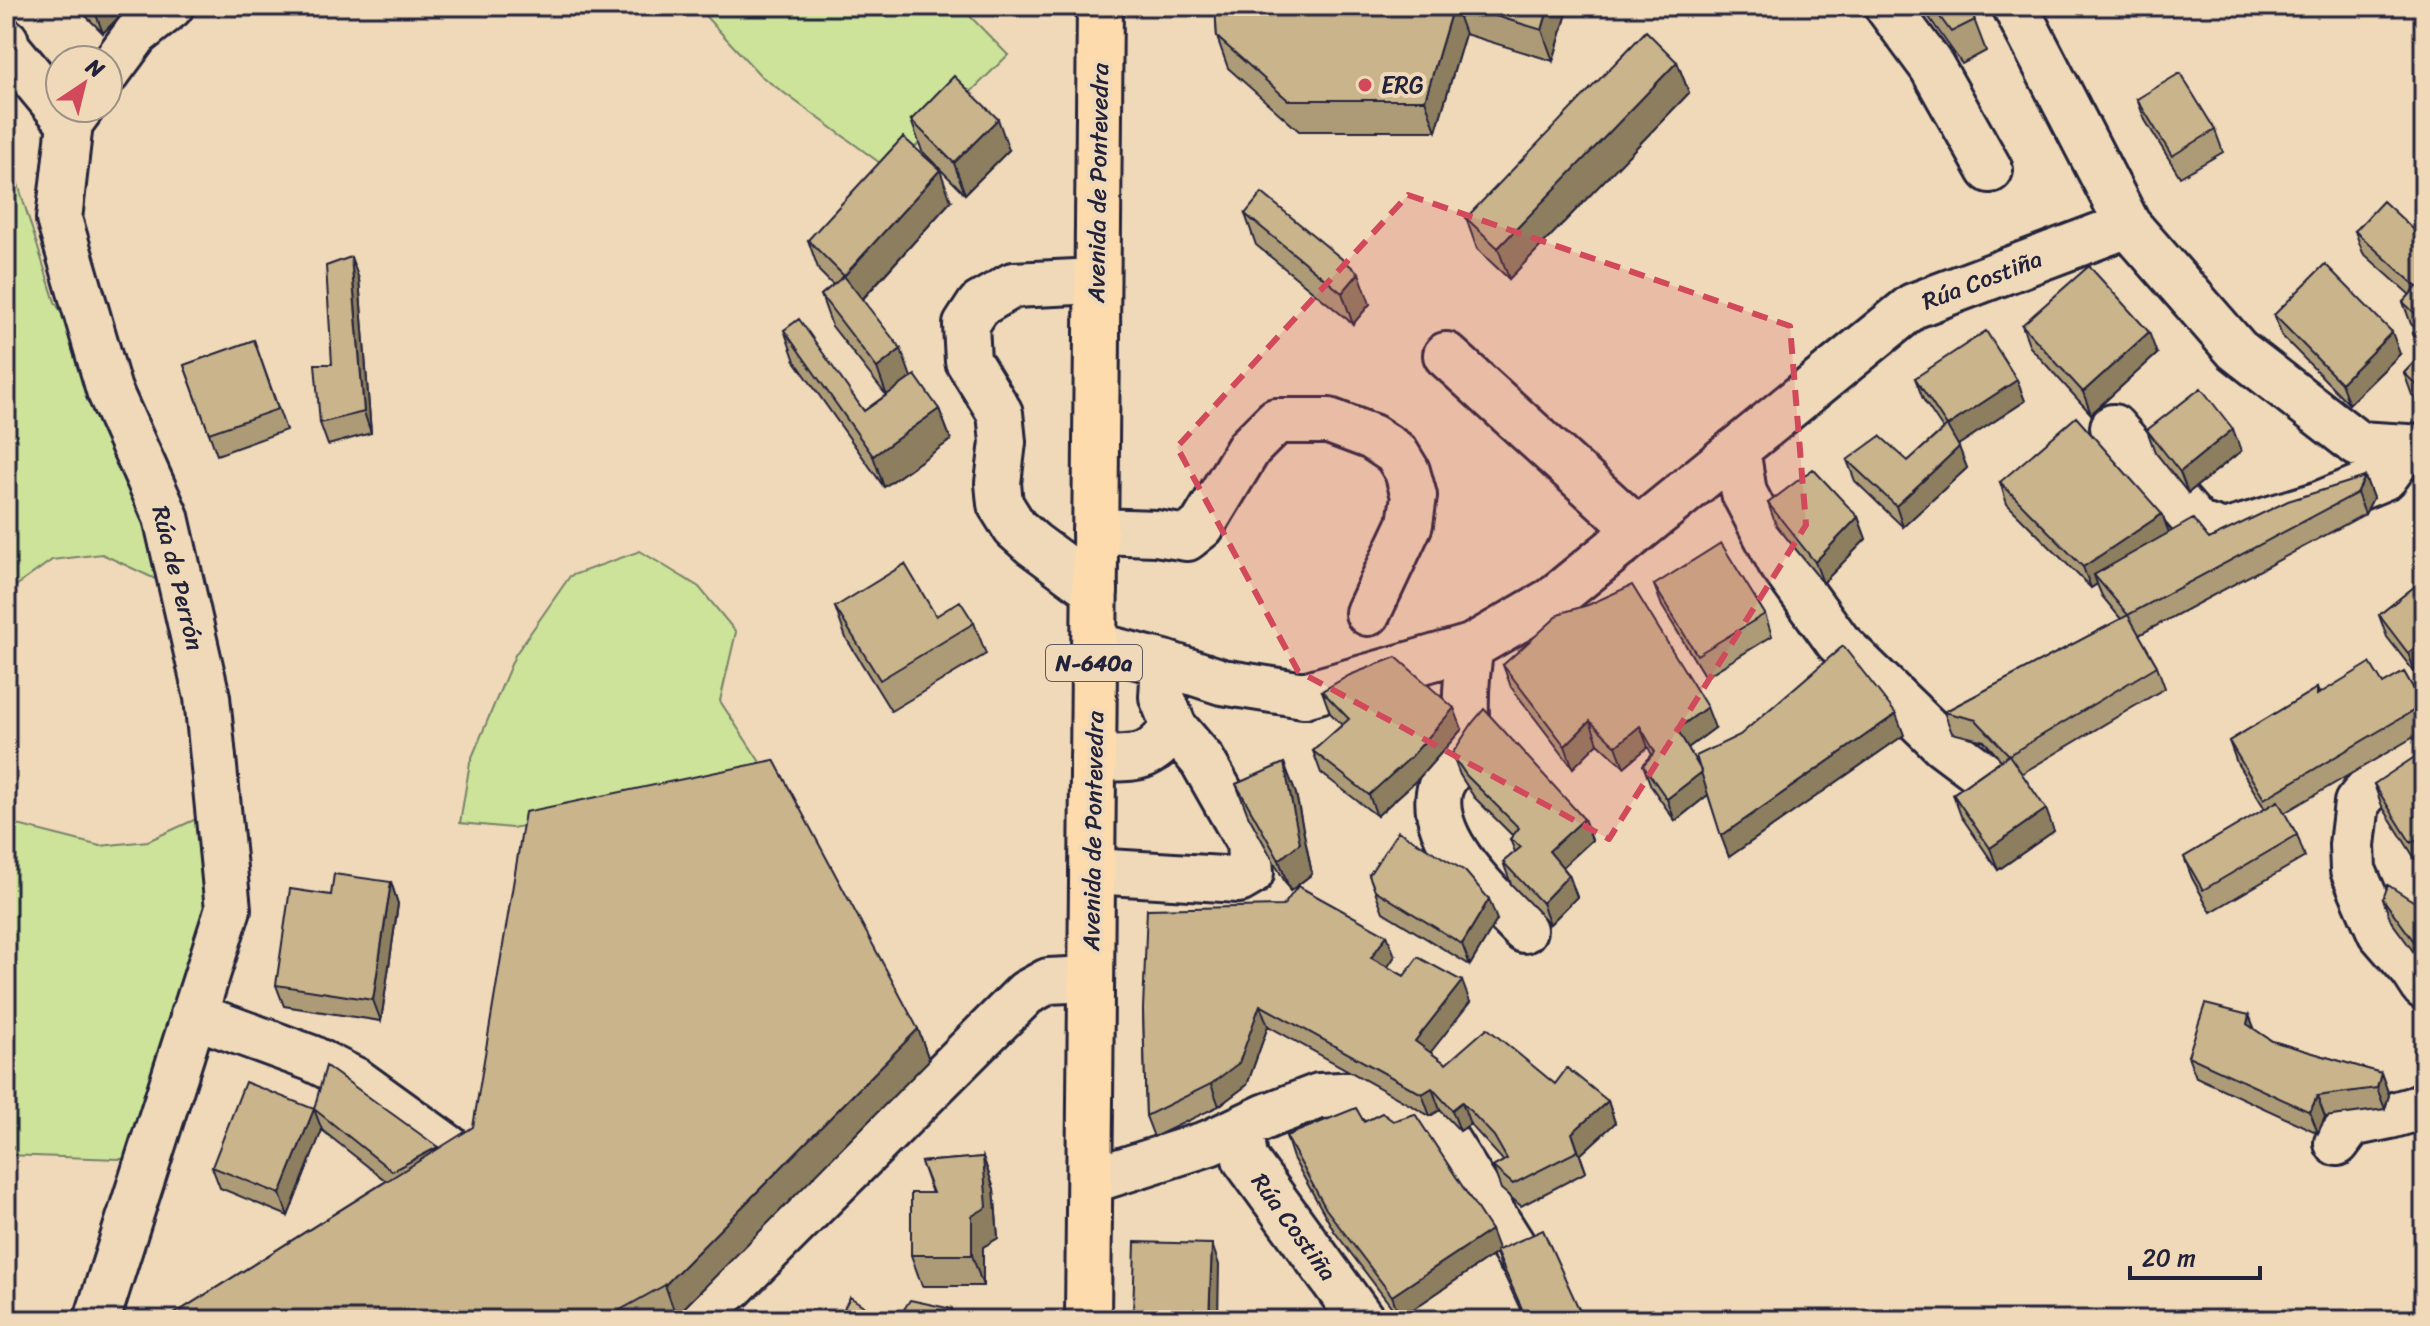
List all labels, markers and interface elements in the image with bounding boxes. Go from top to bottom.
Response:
north arrow [44,44,124,124]
text: N [77,47,113,89]
street label: Avenida de Pontevedra [1075,62,1121,304]
place label: ERG [1381,64,1424,106]
marker: ERG [1356,76,1374,94]
street label: Rúa Costiña [1916,238,2048,322]
street label: Rúa de Perrón [140,501,216,655]
road number: N-640a [1046,645,1142,681]
street label: Avenida de Pontevedra [1070,710,1116,952]
street label: Rúa Costiña [1240,1164,1348,1290]
scale bar [2130,1230,2260,1280]
text: 20 m [2142,1237,2196,1279]

